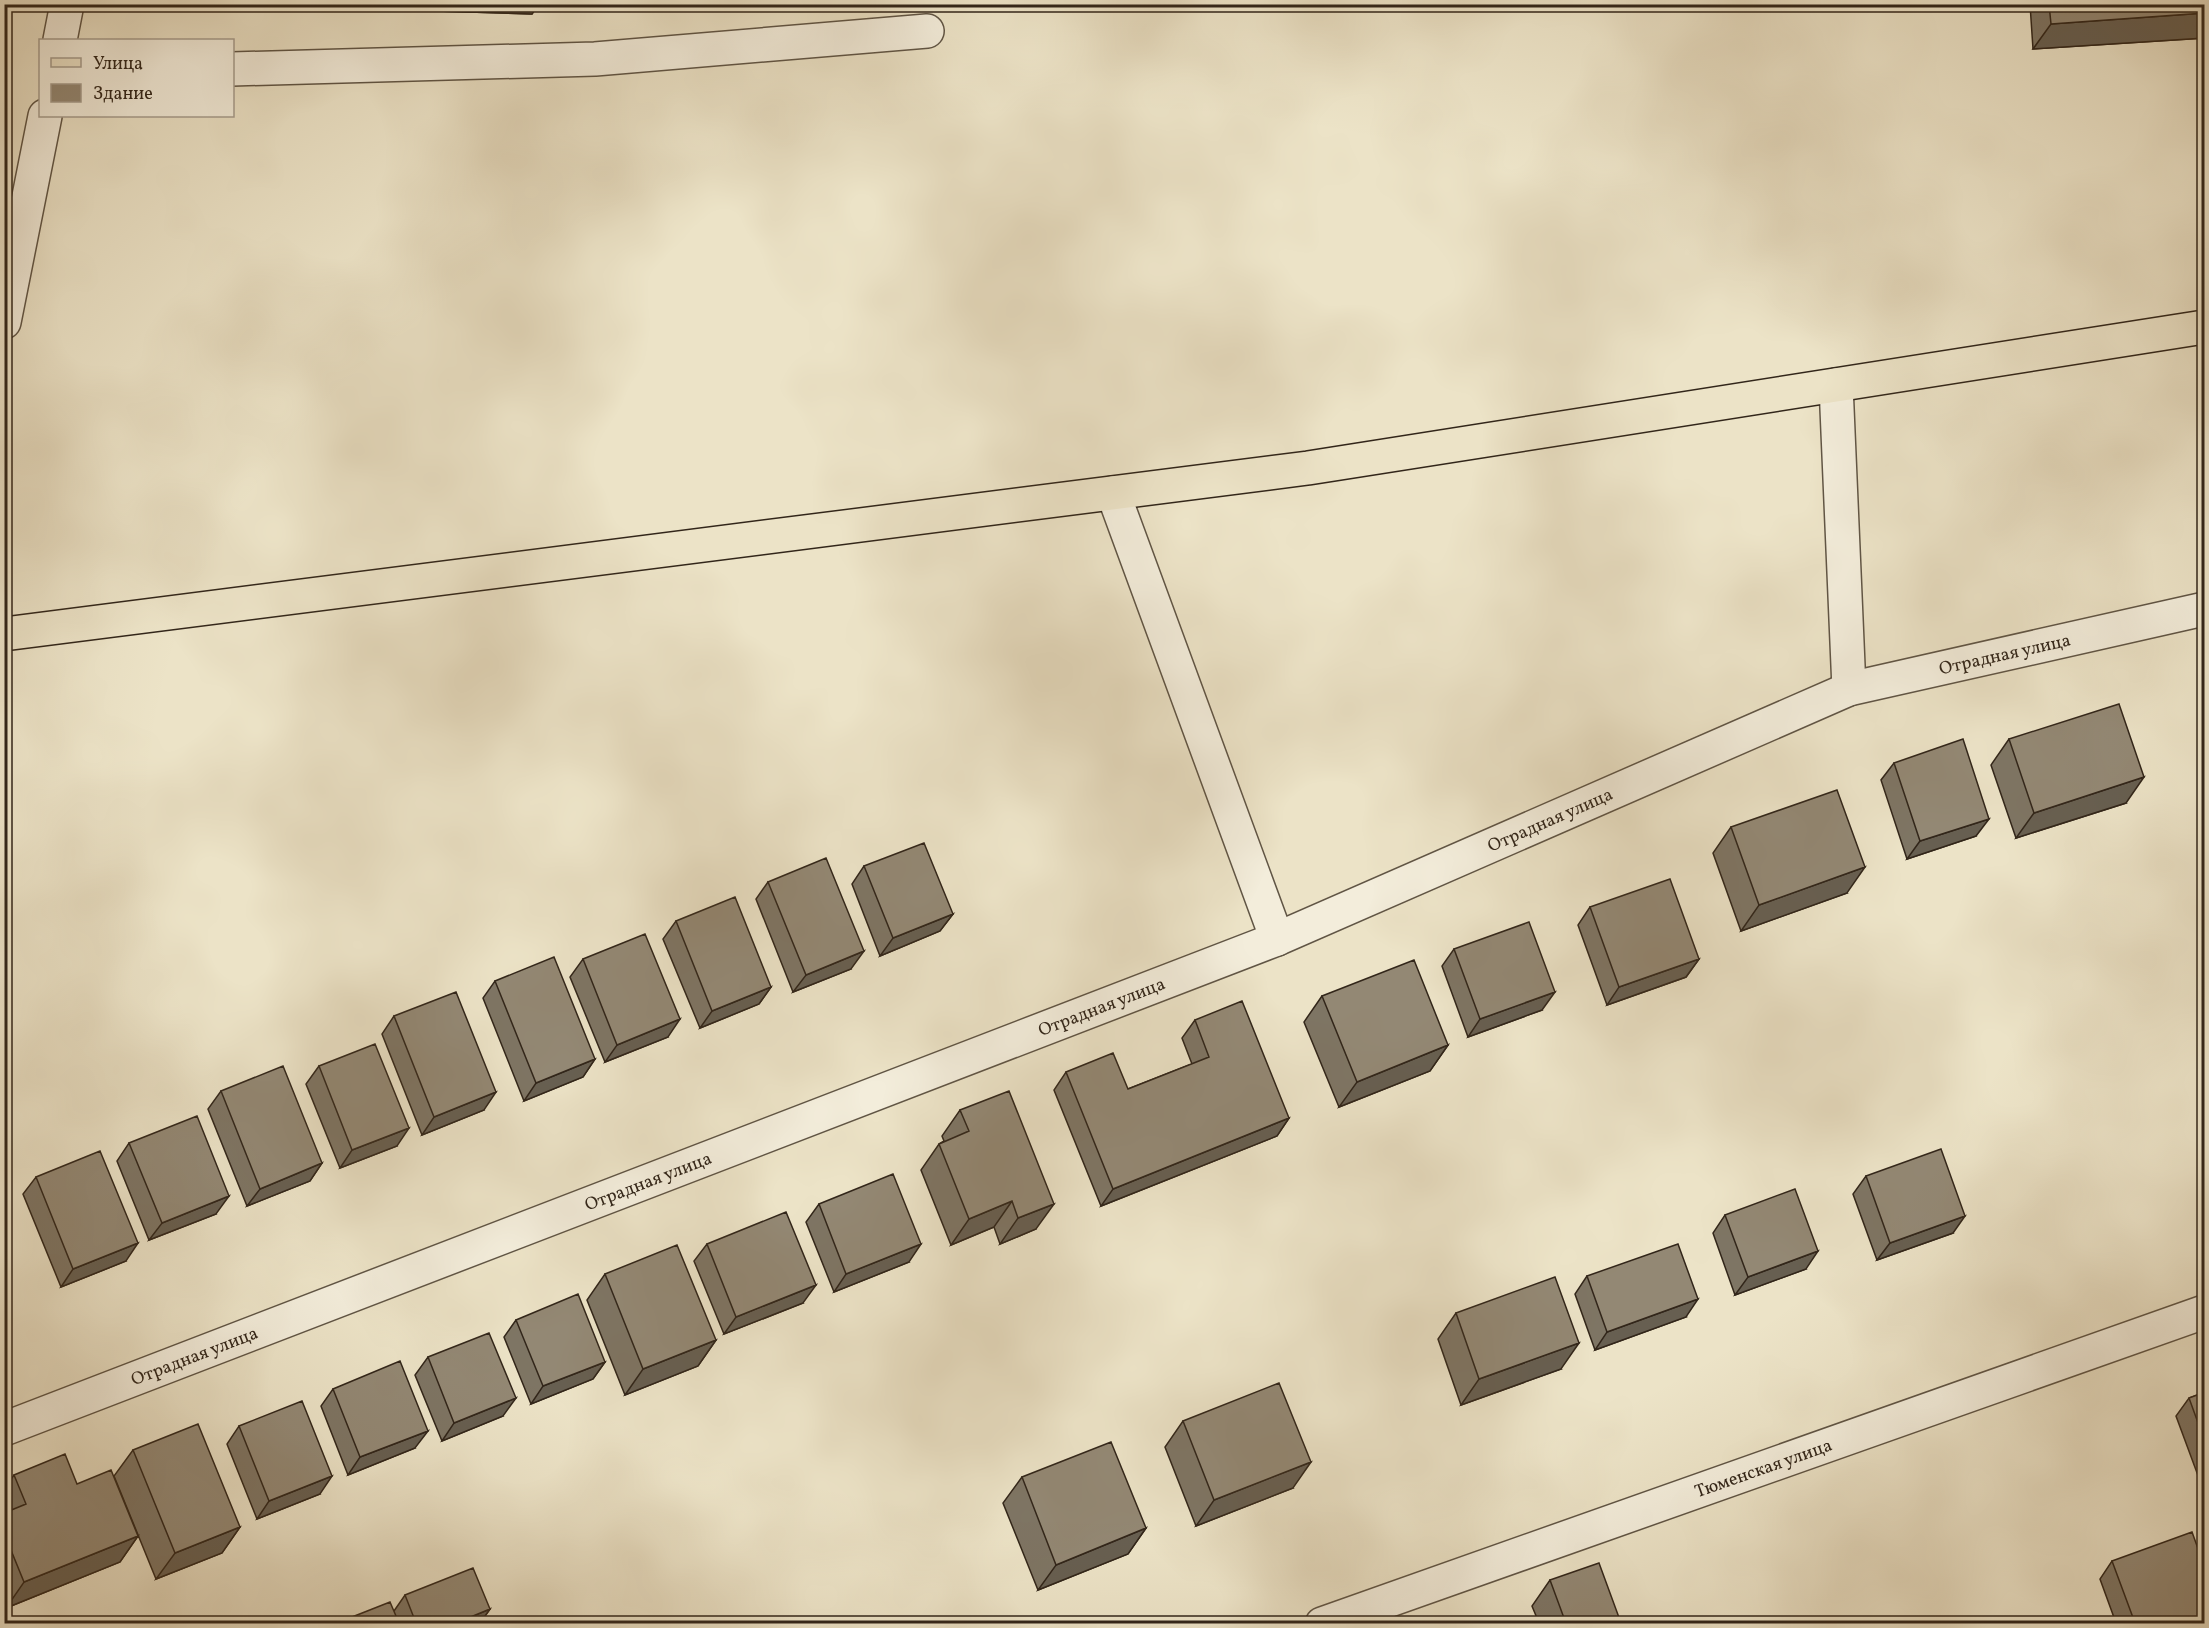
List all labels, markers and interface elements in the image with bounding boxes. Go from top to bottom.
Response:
legend [39,39,234,117]
text: Улица [93,52,143,77]
text: Здание [93,82,153,107]
street label: Отрадная улица [1937,628,2073,682]
street label: Отрадная улица [1484,783,1617,859]
street label: Отрадная улица [1035,972,1169,1044]
street label: Отрадная улица [581,1147,716,1218]
street label: Отрадная улица [128,1321,262,1393]
street label: Тюменская улица [1692,1433,1836,1505]

